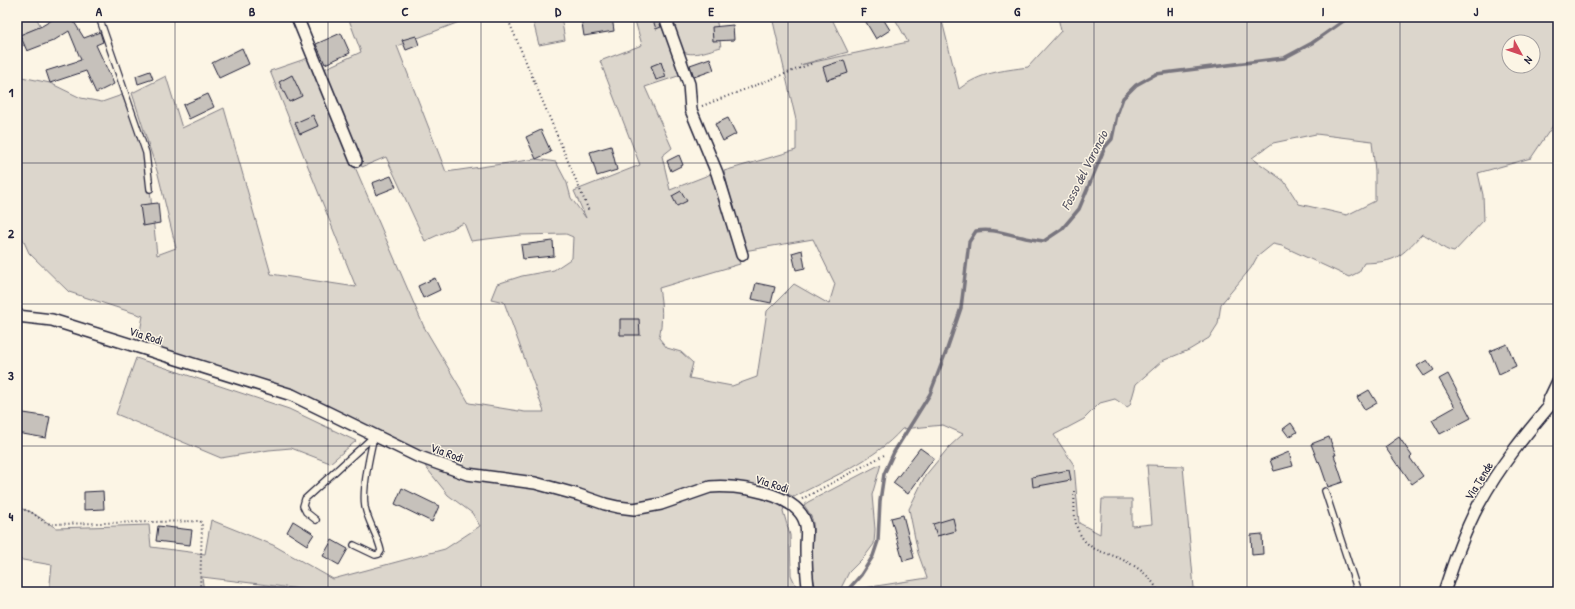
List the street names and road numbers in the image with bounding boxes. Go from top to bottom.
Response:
street label: Via Rodi [127,322,165,349]
street label: Via Rodi [428,439,466,466]
street label: Via Tende [1460,458,1497,503]
street label: Via Rodi [753,470,791,497]

